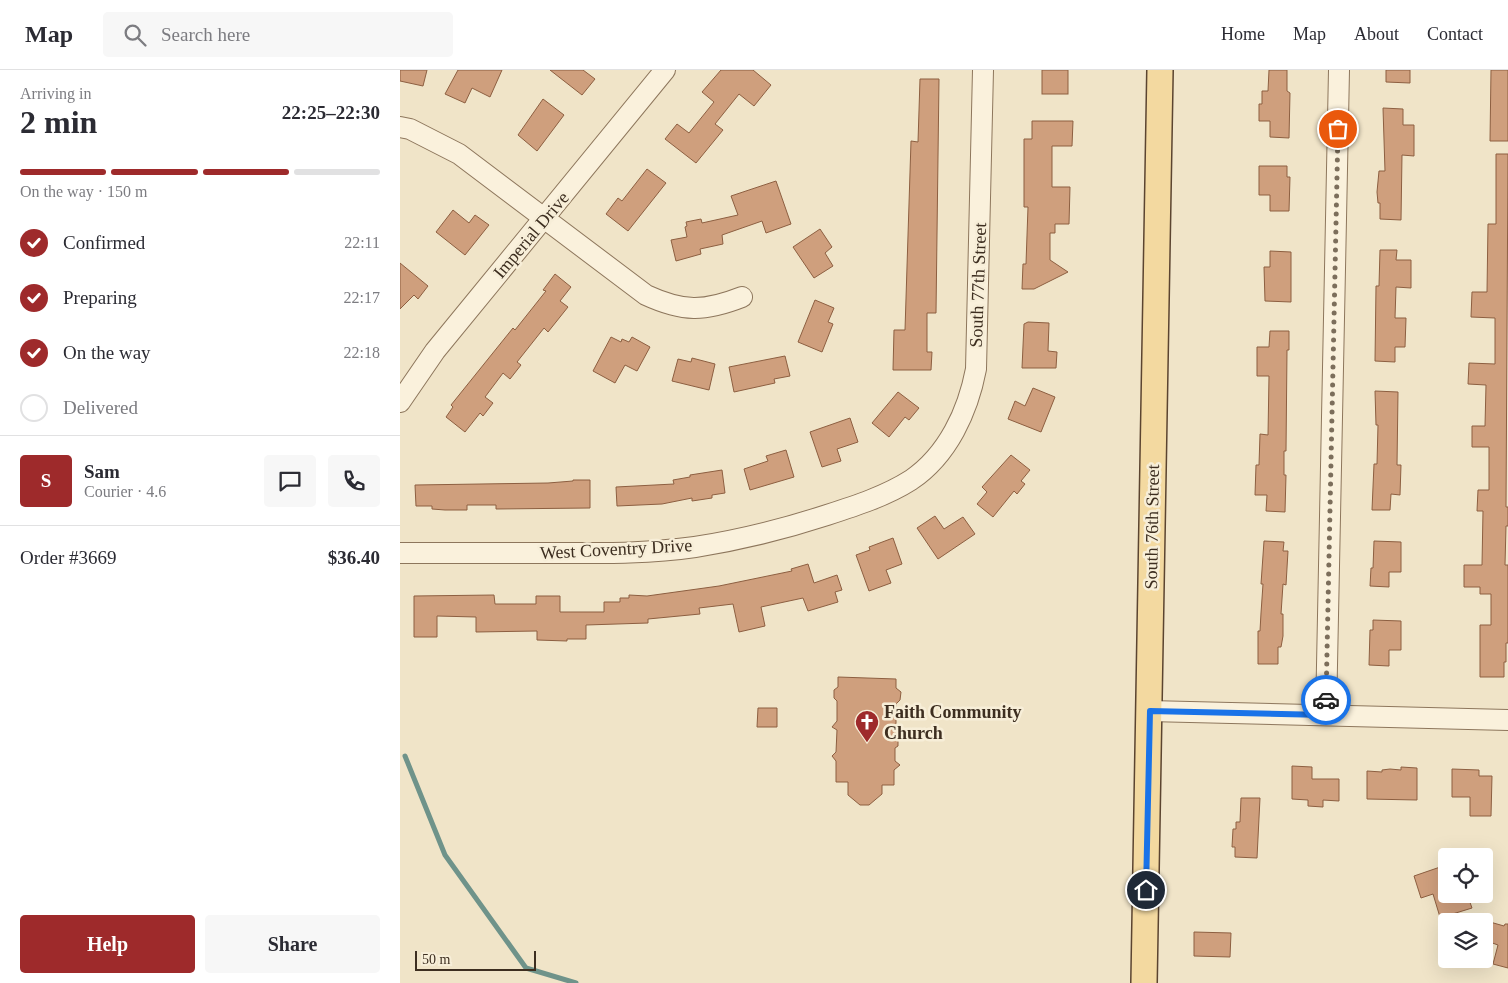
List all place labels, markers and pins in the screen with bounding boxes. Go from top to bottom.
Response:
pin [1317,108,1359,150]
place label: Faith Community Church [884,702,1022,743]
church icon: Faith Community Church [854,709,880,743]
pin [1125,869,1167,911]

